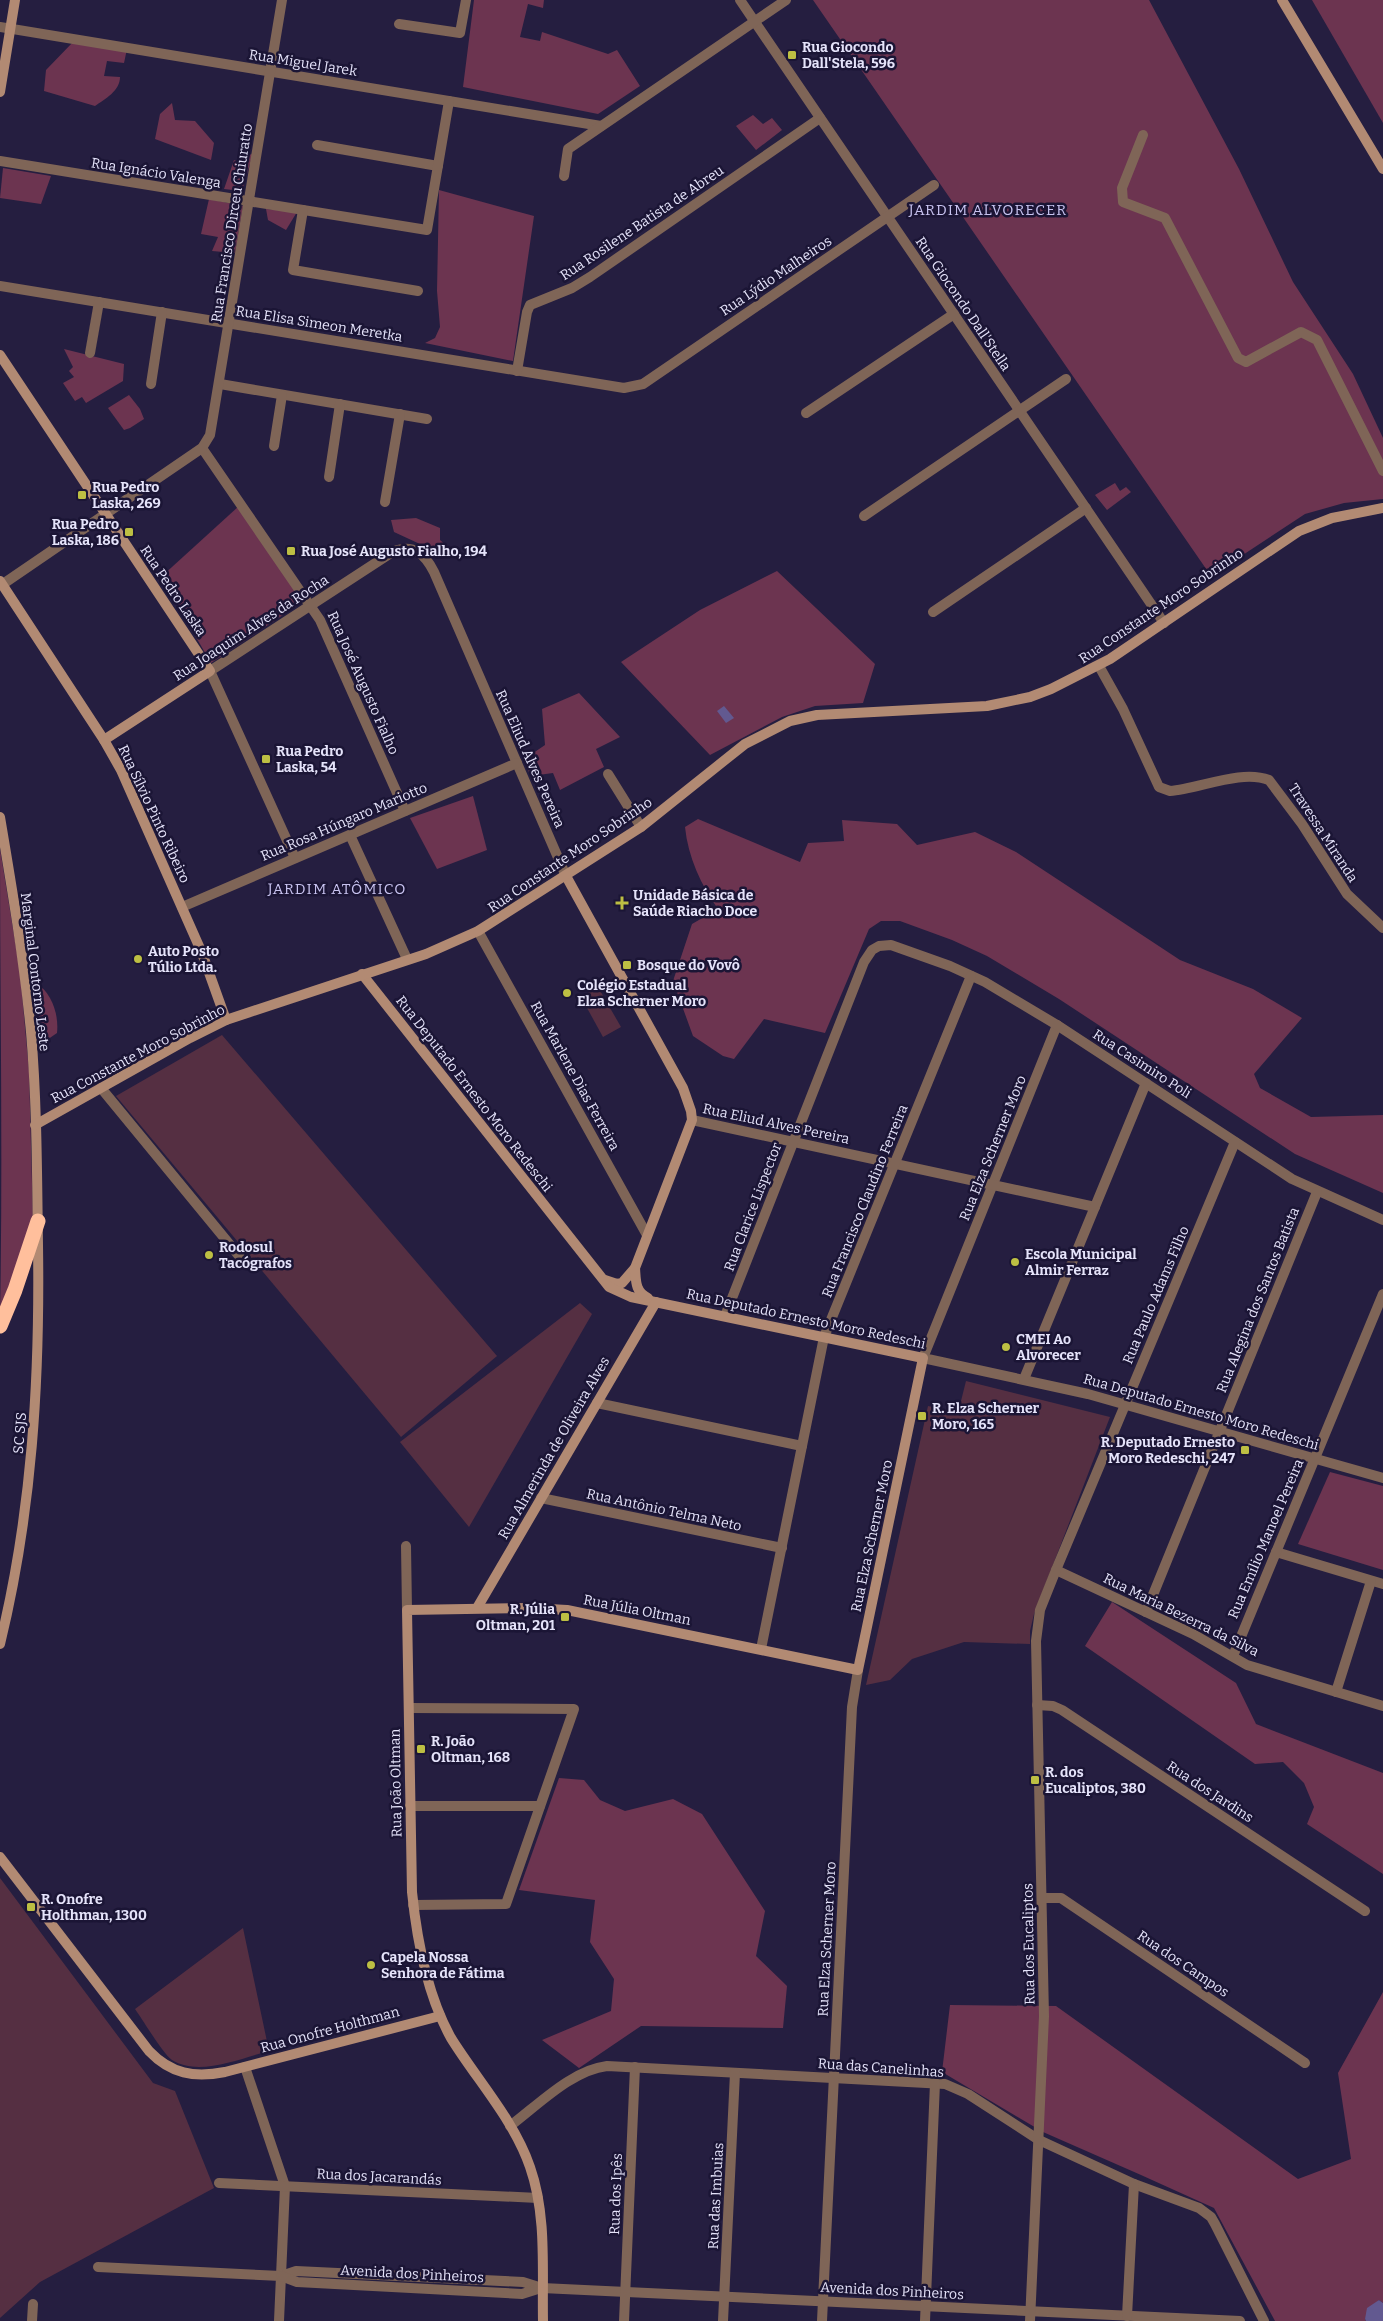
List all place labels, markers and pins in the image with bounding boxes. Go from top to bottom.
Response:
place label: Rua Giocondo Dall'Stela, 596 [802,39,895,72]
marker: Rua Giocondo Dall'Stela, 596 [786,49,798,61]
place label: Rua Pedro Laska, 269 [92,479,161,512]
marker: Rua Pedro Laska, 269 [76,489,88,501]
place label: Rua Pedro Laska, 186 [52,516,119,549]
marker: Rua Pedro Laska, 186 [123,526,135,538]
place label: Rua José Augusto Fialho, 194 [301,543,488,560]
marker: Rua José Augusto Fialho, 194 [285,545,297,557]
place label: Rua Pedro Laska, 54 [276,743,343,776]
marker: Rua Pedro Laska, 54 [260,753,272,765]
place label: Unidade Básica de Saúde Riacho Doce [633,887,758,920]
marker: Unidade Básica de Saúde Riacho Doce [615,896,629,910]
place label: Auto Posto Túlio Ltda. [148,943,219,976]
marker: Auto Posto Túlio Ltda. [132,953,144,965]
place label: Bosque do Vovô [637,957,740,974]
marker: Bosque do Vovô [621,959,633,971]
place label: Colégio Estadual Elza Scherner Moro [577,977,706,1010]
marker: Colégio Estadual Elza Scherner Moro [561,987,573,999]
place label: Rodosul Tacógrafos [219,1239,292,1272]
place label: Escola Municipal Almir Ferraz [1025,1246,1137,1279]
marker: Rodosul Tacógrafos [203,1249,215,1261]
marker: Escola Municipal Almir Ferraz [1009,1256,1021,1268]
place label: CMEI Ao Alvorecer [1016,1331,1081,1364]
marker: CMEI Ao Alvorecer [1000,1341,1012,1353]
place label: R. Elza Scherner Moro, 165 [932,1400,1040,1433]
marker: R. Elza Scherner Moro, 165 [916,1410,928,1422]
place label: R. Deputado Ernesto Moro Redeschi, 247 [1101,1434,1235,1467]
marker: R. Deputado Ernesto Moro Redeschi, 247 [1239,1444,1251,1456]
place label: R. Júlia Oltman, 201 [476,1601,555,1634]
marker: R. Júlia Oltman, 201 [559,1611,571,1623]
place label: R. João Oltman, 168 [431,1733,510,1766]
marker: R. João Oltman, 168 [415,1743,427,1755]
place label: R. dos Eucaliptos, 380 [1045,1764,1146,1797]
marker: R. dos Eucaliptos, 380 [1029,1774,1041,1786]
place label: R. Onofre Holthman, 1300 [41,1891,147,1924]
marker: R. Onofre Holthman, 1300 [25,1901,37,1913]
place label: Capela Nossa Senhora de Fátima [381,1949,505,1982]
marker: Capela Nossa Senhora de Fátima [365,1959,377,1971]

